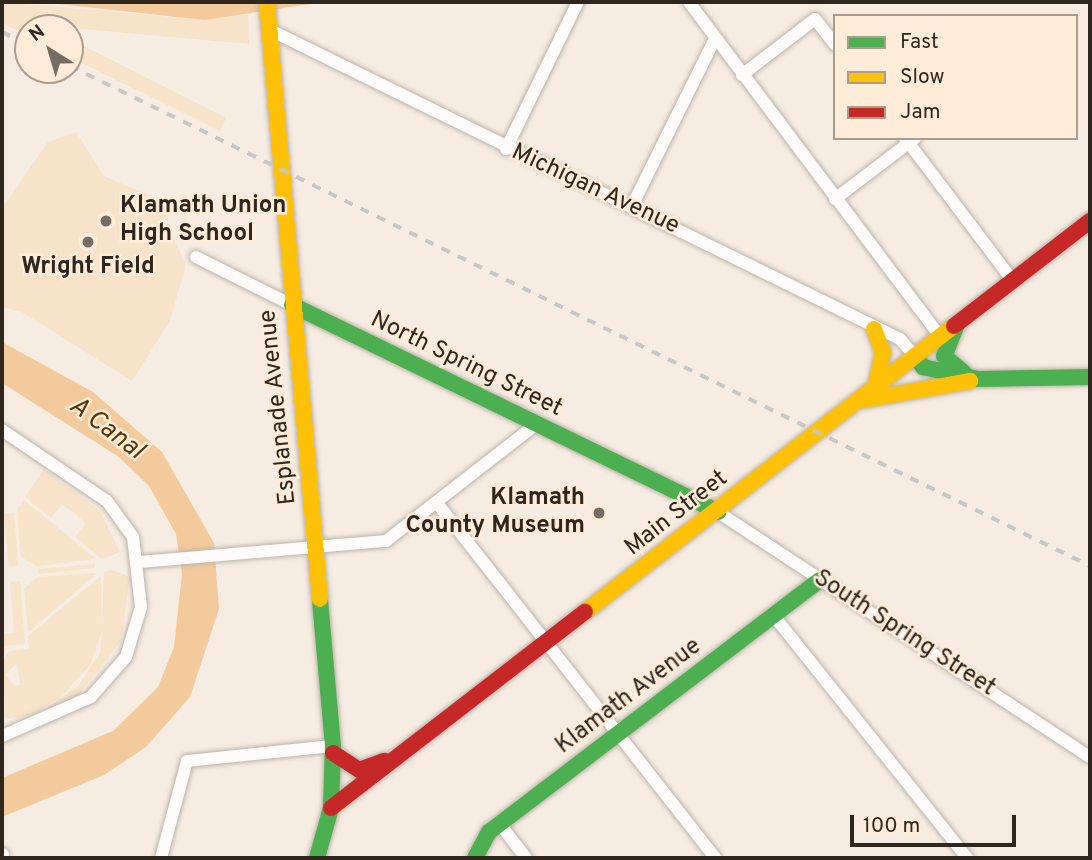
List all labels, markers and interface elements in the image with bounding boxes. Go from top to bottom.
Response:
north arrow [14,14,84,84]
legend [833,14,1078,140]
text: N [25,20,50,48]
text: Fast [900,29,939,56]
text: Slow [900,64,945,91]
text: Jam [900,99,941,126]
street label: Michigan Avenue [506,138,684,242]
place label: Klamath Union High School [120,193,286,249]
marker: Klamath Union High School [98,213,114,229]
marker: Wright Field [80,234,96,250]
place label: Wright Field [21,254,155,282]
street label: North Spring Street [365,306,567,424]
street label: Esplanade Avenue [254,308,304,506]
water label: A Canal [62,391,150,467]
street label: Main Street [620,465,734,563]
place label: Klamath County Museum [406,485,585,541]
marker: Klamath County Museum [591,505,607,521]
street label: South Spring Street [808,565,1000,703]
street label: Klamath Avenue [550,633,708,761]
scale bar [854,800,1020,844]
text: 100 m [863,813,920,840]

